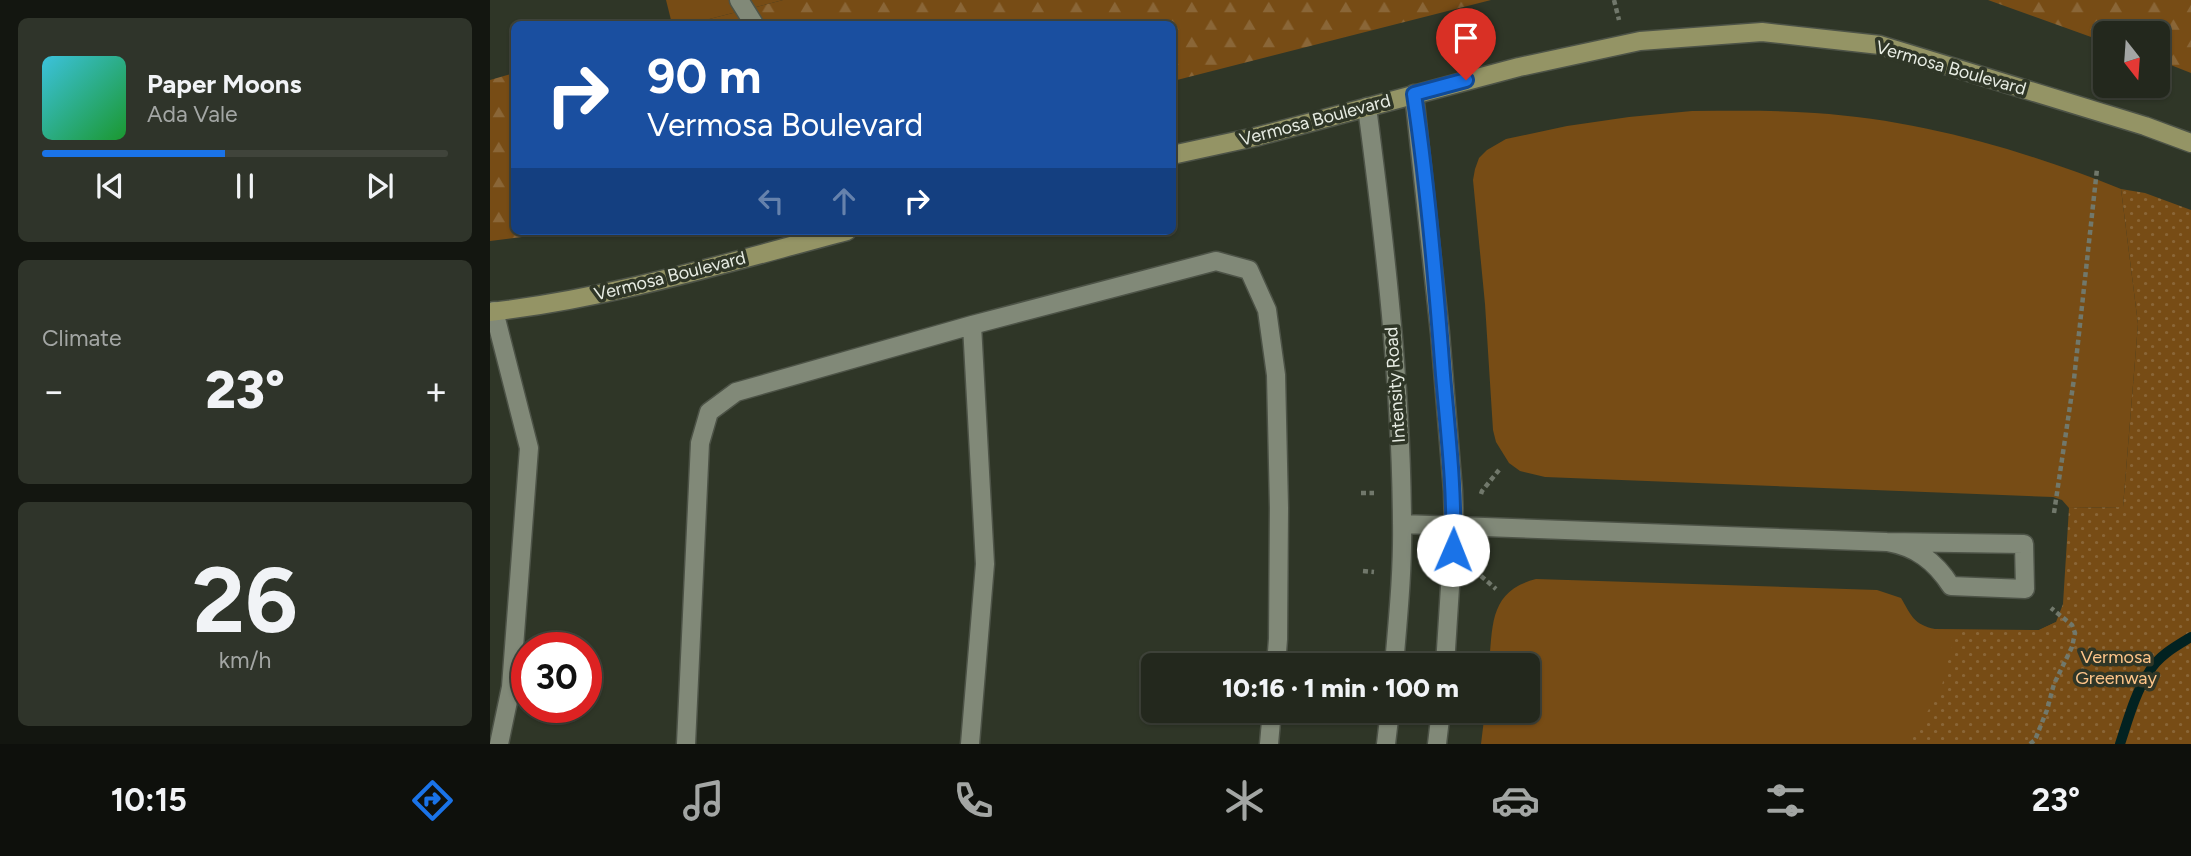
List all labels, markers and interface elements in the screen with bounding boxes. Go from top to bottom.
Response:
pin [1436,8,1496,80]
icon: arrive [1447,19,1485,57]
north arrow [2093,21,2170,98]
map controls [2093,21,2170,98]
street label: Vermosa Boulevard [1873,36,2029,100]
text: 90 m [647,46,762,105]
icon: right [532,49,623,140]
text: Paper Moons [147,68,302,100]
street label: Vermosa Boulevard [1237,89,1393,151]
text: Ada Vale [147,100,238,128]
text: Vermosa Boulevard [647,106,923,144]
icon: previous [91,167,129,205]
icon: pause [226,167,264,205]
icon: next [361,167,399,205]
icon: left [752,182,790,220]
icon: ahead [825,182,863,220]
icon: right [898,182,936,220]
street label: Vermosa Boulevard [592,247,748,305]
text: Climate [42,324,121,352]
street label: Intensity Road [1380,326,1410,444]
text: 23° [205,359,285,421]
text: − [42,368,66,414]
text: + [424,368,448,414]
position arrow [1416,513,1490,587]
text: 26 [192,546,298,655]
speed limit sign: 30 [511,632,602,723]
text: km/h [219,646,271,674]
park label: Vermosa Greenway [2075,646,2157,689]
text: 10:16 · 1 min · 100 m [1222,672,1459,704]
icon: directions [408,776,457,825]
icon: music [679,776,728,825]
icon: phone [949,776,998,825]
icon: climate [1220,776,1269,825]
icon: car [1491,776,1540,825]
icon: filters [1761,776,1810,825]
text: 10:15 [111,781,187,819]
text: 23° [2032,781,2080,819]

